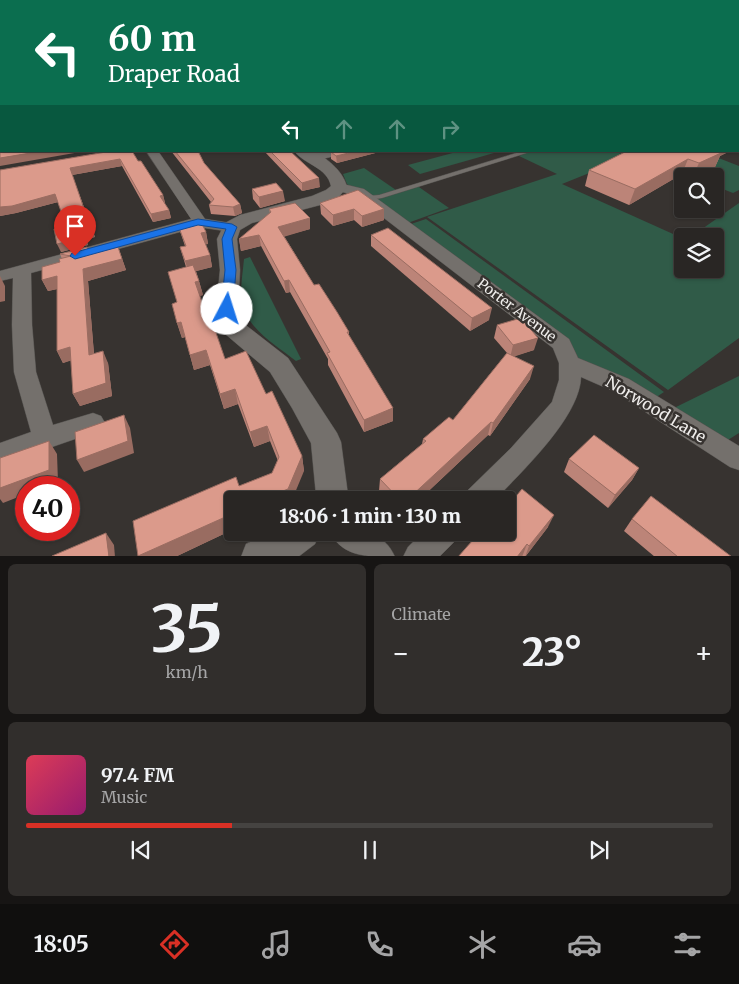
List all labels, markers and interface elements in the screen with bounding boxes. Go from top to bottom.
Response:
text: 60 m [108,17,196,61]
icon: left [25,20,90,85]
text: Draper Road [108,60,240,88]
icon: left [277,115,305,143]
icon: ahead [330,115,358,143]
icon: ahead [383,115,411,143]
icon: right [436,115,464,143]
map controls [674,168,724,278]
button: search [674,168,724,218]
pin [54,205,96,256]
icon: arrive [61,212,89,240]
button: layers [674,228,724,278]
street label: Porter Avenue [474,274,560,346]
position arrow [200,282,252,334]
street label: Norwood Lane [602,371,710,447]
speed limit sign: 40 [15,476,80,541]
text: 18:06 · 1 min · 130 m [279,504,461,528]
text: 35 [151,588,223,670]
text: Climate [392,604,451,624]
text: 23° [522,629,583,676]
text: − [392,635,410,671]
text: + [694,635,713,671]
text: km/h [166,662,208,682]
text: 97.4 FM [101,763,174,787]
text: Music [101,787,147,807]
icon: previous [127,836,155,864]
icon: pause [356,836,384,864]
icon: next [585,836,613,864]
icon: directions [157,927,192,962]
icon: music [259,927,294,962]
icon: phone [362,927,397,962]
icon: climate [465,927,500,962]
icon: car [567,927,602,962]
icon: filters [670,927,705,962]
text: 18:05 [34,930,89,958]

